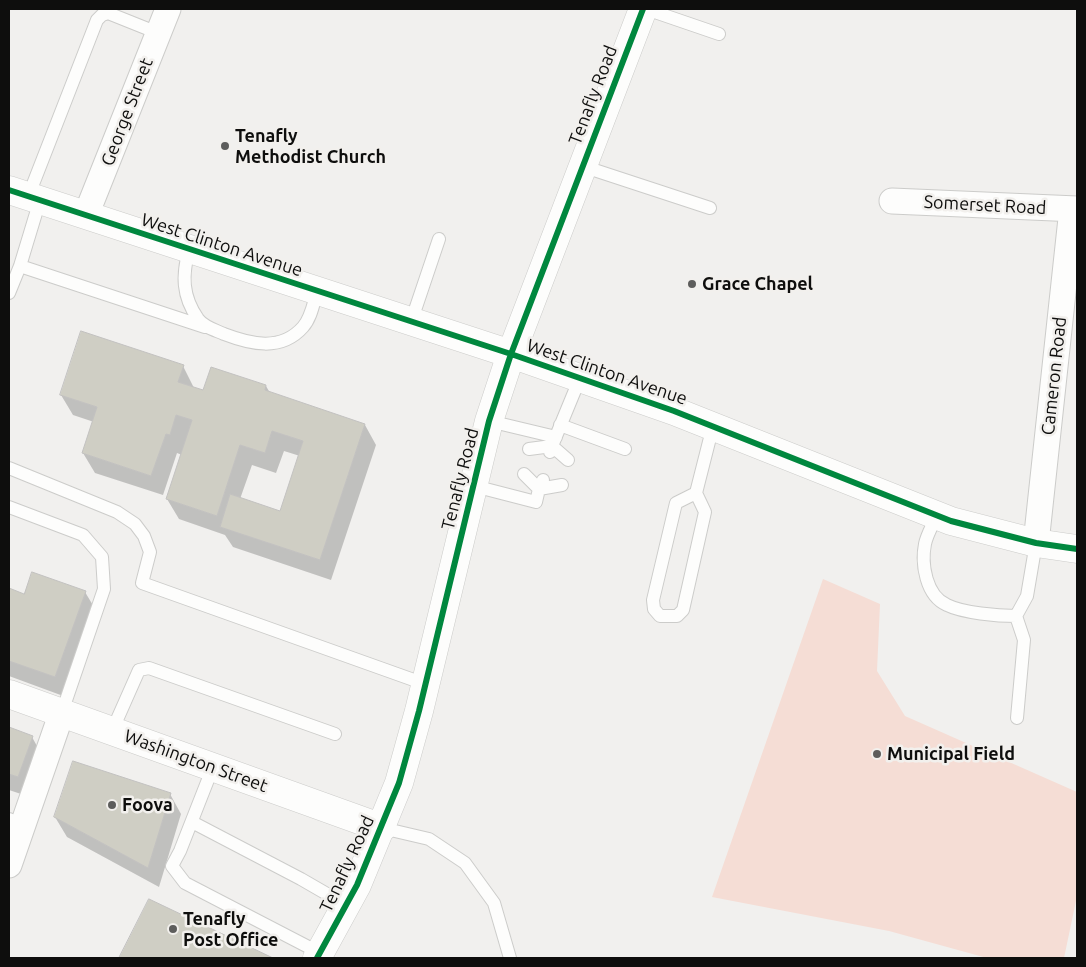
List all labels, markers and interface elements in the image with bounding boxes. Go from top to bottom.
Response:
street label: Tenafly Road [564,42,622,148]
street label: George Street [97,55,157,169]
place label: Tenafly Methodist Church [235,125,386,168]
marker: Tenafly Methodist Church [219,140,231,152]
street label: Somerset Road [923,191,1047,219]
street label: West Clinton Avenue [139,209,305,281]
place label: Grace Chapel [702,273,813,295]
marker: Grace Chapel [686,278,698,290]
street label: Cameron Road [1037,316,1071,436]
street label: West Clinton Avenue [524,334,690,410]
street label: Tenafly Road [437,426,483,532]
street label: Washington Street [121,725,271,797]
place label: Municipal Field [887,743,1015,765]
marker: Municipal Field [871,748,883,760]
place label: Foova [122,794,173,816]
marker: Foova [106,799,118,811]
street label: Tenafly Road [315,812,379,916]
place label: Tenafly Post Office [183,908,278,951]
marker: Tenafly Post Office [167,923,179,935]

